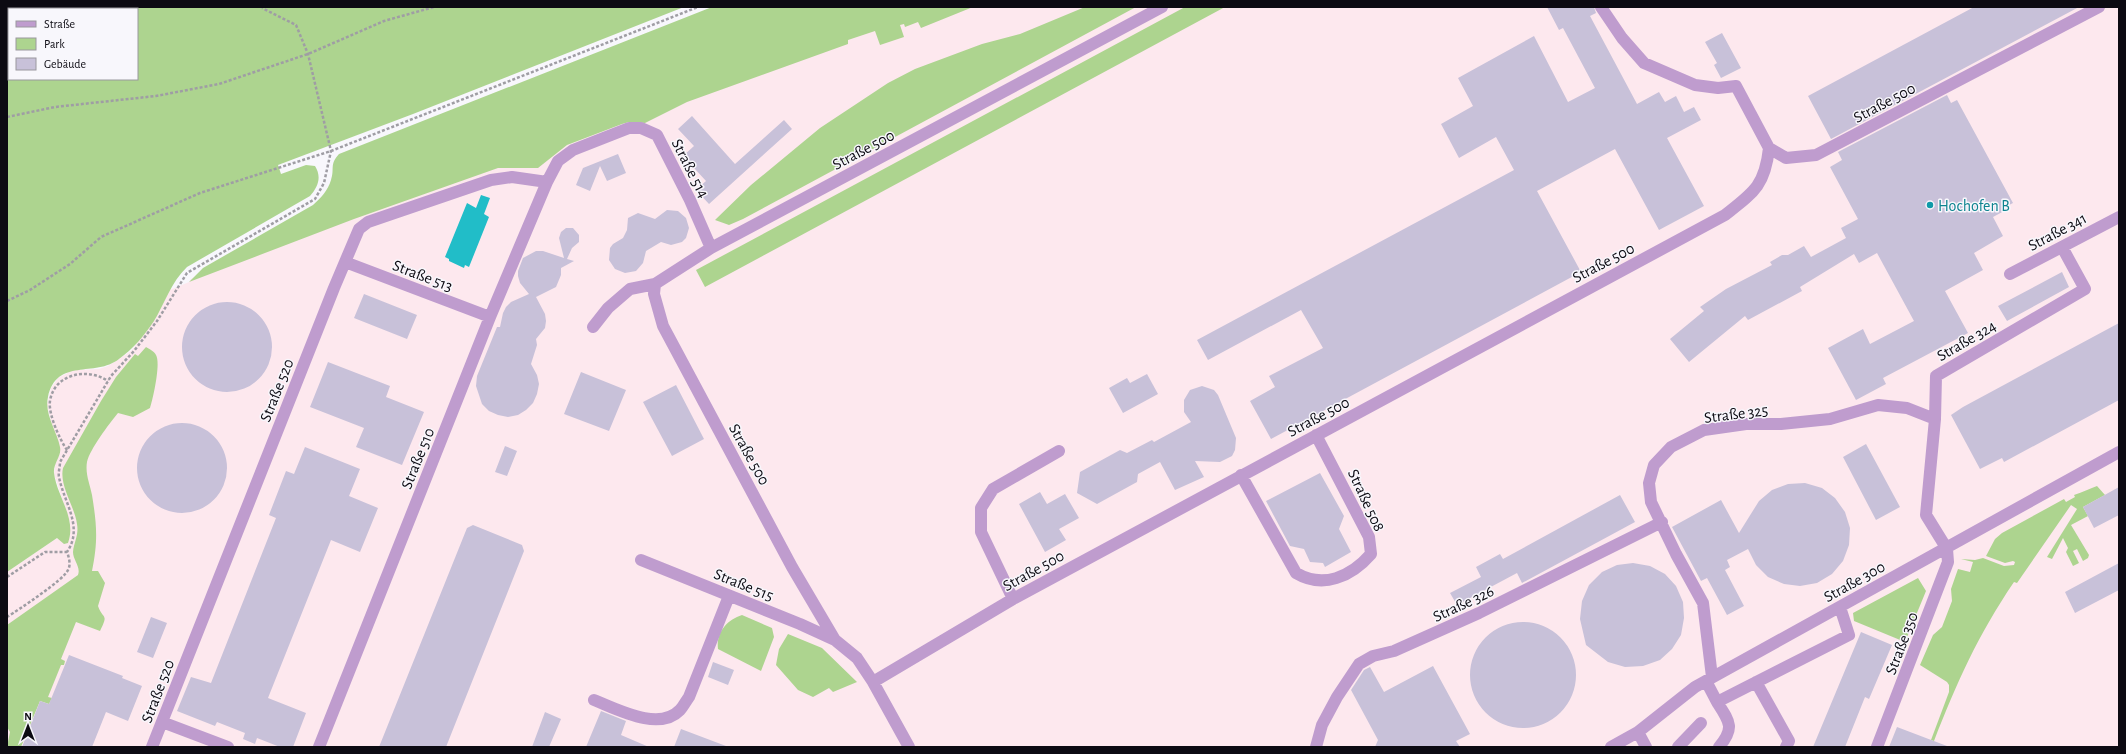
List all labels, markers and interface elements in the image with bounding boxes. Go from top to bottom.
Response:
legend [8,8,138,80]
text: Straße [44,18,75,30]
text: Park [44,38,65,50]
text: Gebäude [44,58,86,70]
street label: Straße 500 [1851,80,1918,126]
street label: Straße 500 [830,127,897,173]
street label: Straße 514 [668,136,712,201]
place label: Hochofen B [1938,198,2010,214]
marker: Hochofen B [1925,200,1935,210]
street label: Straße 341 [2026,210,2089,254]
street label: Straße 500 [1570,240,1637,286]
street label: Straße 513 [390,257,455,295]
street label: Straße 324 [1934,317,1999,364]
street label: Straße 520 [257,357,297,424]
street label: Straße 500 [1285,394,1352,440]
street label: Straße 325 [1703,402,1769,426]
street label: Straße 500 [726,421,772,488]
street label: Straße 510 [398,425,437,491]
street label: Straße 508 [1345,467,1387,534]
street label: Straße 500 [1000,548,1067,594]
street label: Straße 300 [1821,559,1888,605]
street label: Straße 515 [712,566,776,604]
street label: Straße 326 [1430,583,1496,625]
street label: Straße 350 [1883,610,1921,677]
street label: Straße 520 [139,658,177,725]
north arrow [8,706,48,746]
text: N [24,711,32,722]

